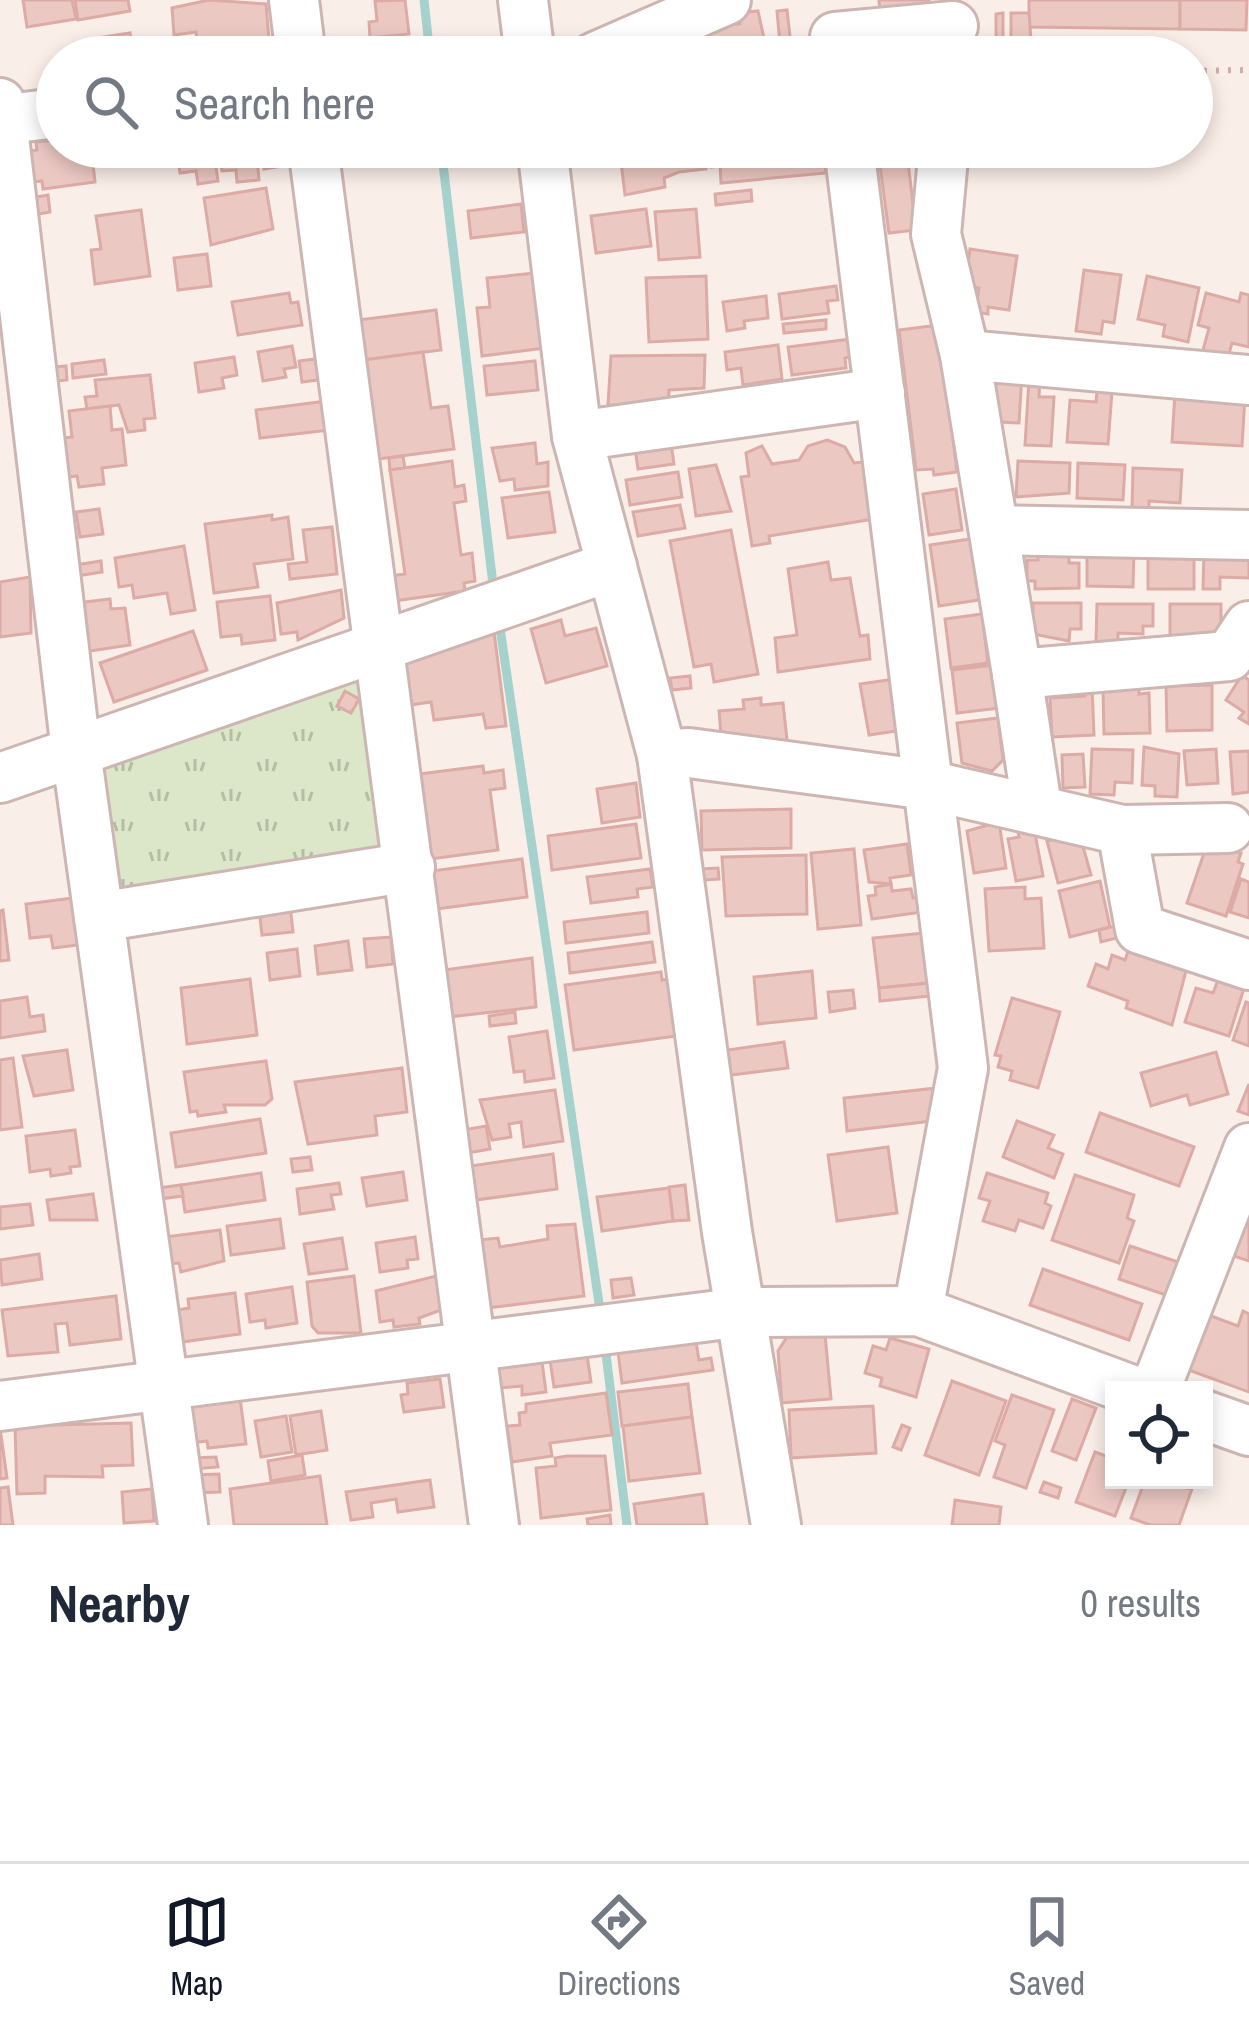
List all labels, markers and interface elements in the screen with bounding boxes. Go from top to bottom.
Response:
search box [36,36,1213,168]
icon: search [78,69,144,135]
text: Search here [174,72,375,133]
map controls [1105,1381,1213,1489]
button: locate [1105,1381,1213,1489]
text: Nearby [48,1569,190,1638]
text: 0 results [1080,1577,1201,1629]
tab: Map [164,1889,230,2005]
tab: Directions [557,1889,681,2005]
tab: Saved [1008,1889,1085,2005]

